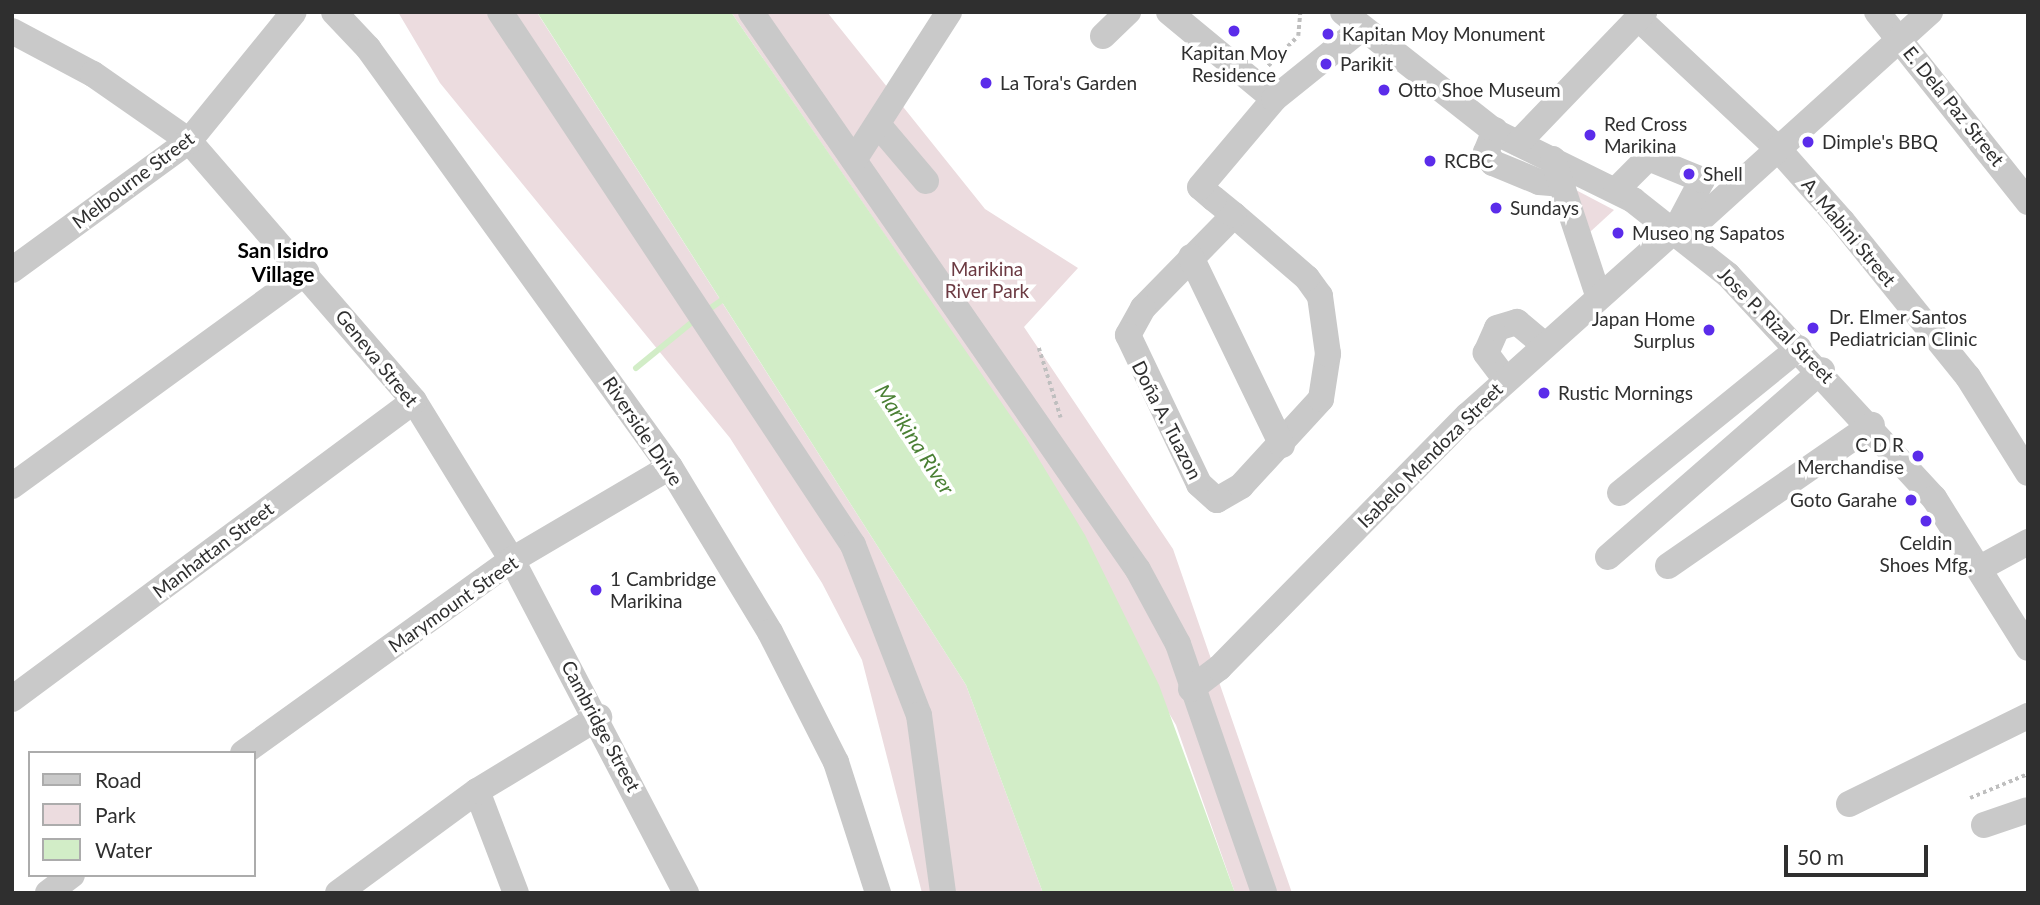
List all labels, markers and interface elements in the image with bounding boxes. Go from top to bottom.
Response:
marker: Kapitan Moy Residence [1226,23,1242,39]
place label: Kapitan Moy Monument [1342,23,1546,45]
marker: Kapitan Moy Monument [1320,26,1336,42]
place label: Kapitan Moy Residence [1181,42,1287,86]
street label: E. Dela Paz Street [1899,42,2009,170]
place label: Parikit [1340,53,1393,75]
marker: Parikit [1318,56,1334,72]
place label: La Tora's Garden [1000,72,1138,94]
marker: La Tora's Garden [978,75,994,91]
place label: Otto Shoe Museum [1398,79,1561,101]
marker: Otto Shoe Museum [1376,82,1392,98]
place label: Red Cross Marikina [1604,113,1687,157]
street label: Melbourne Street [68,127,198,233]
marker: Red Cross Marikina [1582,127,1598,143]
place label: Dimple's BBQ [1822,131,1938,153]
marker: Dimple's BBQ [1800,134,1816,150]
place label: RCBC [1444,150,1493,172]
marker: RCBC [1422,153,1438,169]
place label: Shell [1703,163,1743,185]
marker: Shell [1681,166,1697,182]
street label: A. Mabini Street [1797,173,1901,291]
place label: Sundays [1510,197,1579,219]
marker: Sundays [1488,200,1504,216]
place label: Museo ng Sapatos [1632,222,1785,244]
marker: Museo ng Sapatos [1610,225,1626,241]
district label: San Isidro Village [237,237,329,287]
park label: Marikina River Park [945,258,1029,302]
street label: Jose P. Rizal Street [1713,262,1839,388]
street label: Geneva Street [331,305,423,411]
place label: Dr. Elmer Santos Pediatrician Clinic [1829,306,1977,350]
place label: Japan Home Surplus [1592,308,1695,352]
marker: Dr. Elmer Santos Pediatrician Clinic [1803,318,1823,338]
marker: Japan Home Surplus [1701,322,1717,338]
street label: Doña A. Tuazon [1127,356,1207,484]
street label: Riverside Drive [598,372,688,490]
street label: Isabelo Mendoza Street [1353,378,1507,532]
water label: Marikina River [870,379,960,499]
place label: Rustic Mornings [1558,382,1693,404]
marker: Rustic Mornings [1536,385,1552,401]
place label: C D R Merchandise [1797,434,1904,478]
marker: C D R Merchandise [1910,448,1926,464]
place label: Goto Garahe [1790,489,1897,511]
marker: Goto Garahe [1903,492,1919,508]
street label: Manhattan Street [148,497,278,603]
marker: Celdin Shoes Mfg. [1918,513,1934,529]
place label: Celdin Shoes Mfg. [1880,532,1972,576]
street label: Marymount Street [384,551,522,657]
place label: 1 Cambridge Marikina [610,568,716,612]
marker: 1 Cambridge Marikina [588,582,604,598]
street label: Cambridge Street [557,657,645,795]
legend [28,751,256,877]
text: Road [95,767,142,792]
text: Park [95,802,136,827]
scale bar [1788,832,1932,876]
text: Water [95,837,152,862]
text: 50 m [1797,844,1844,869]

